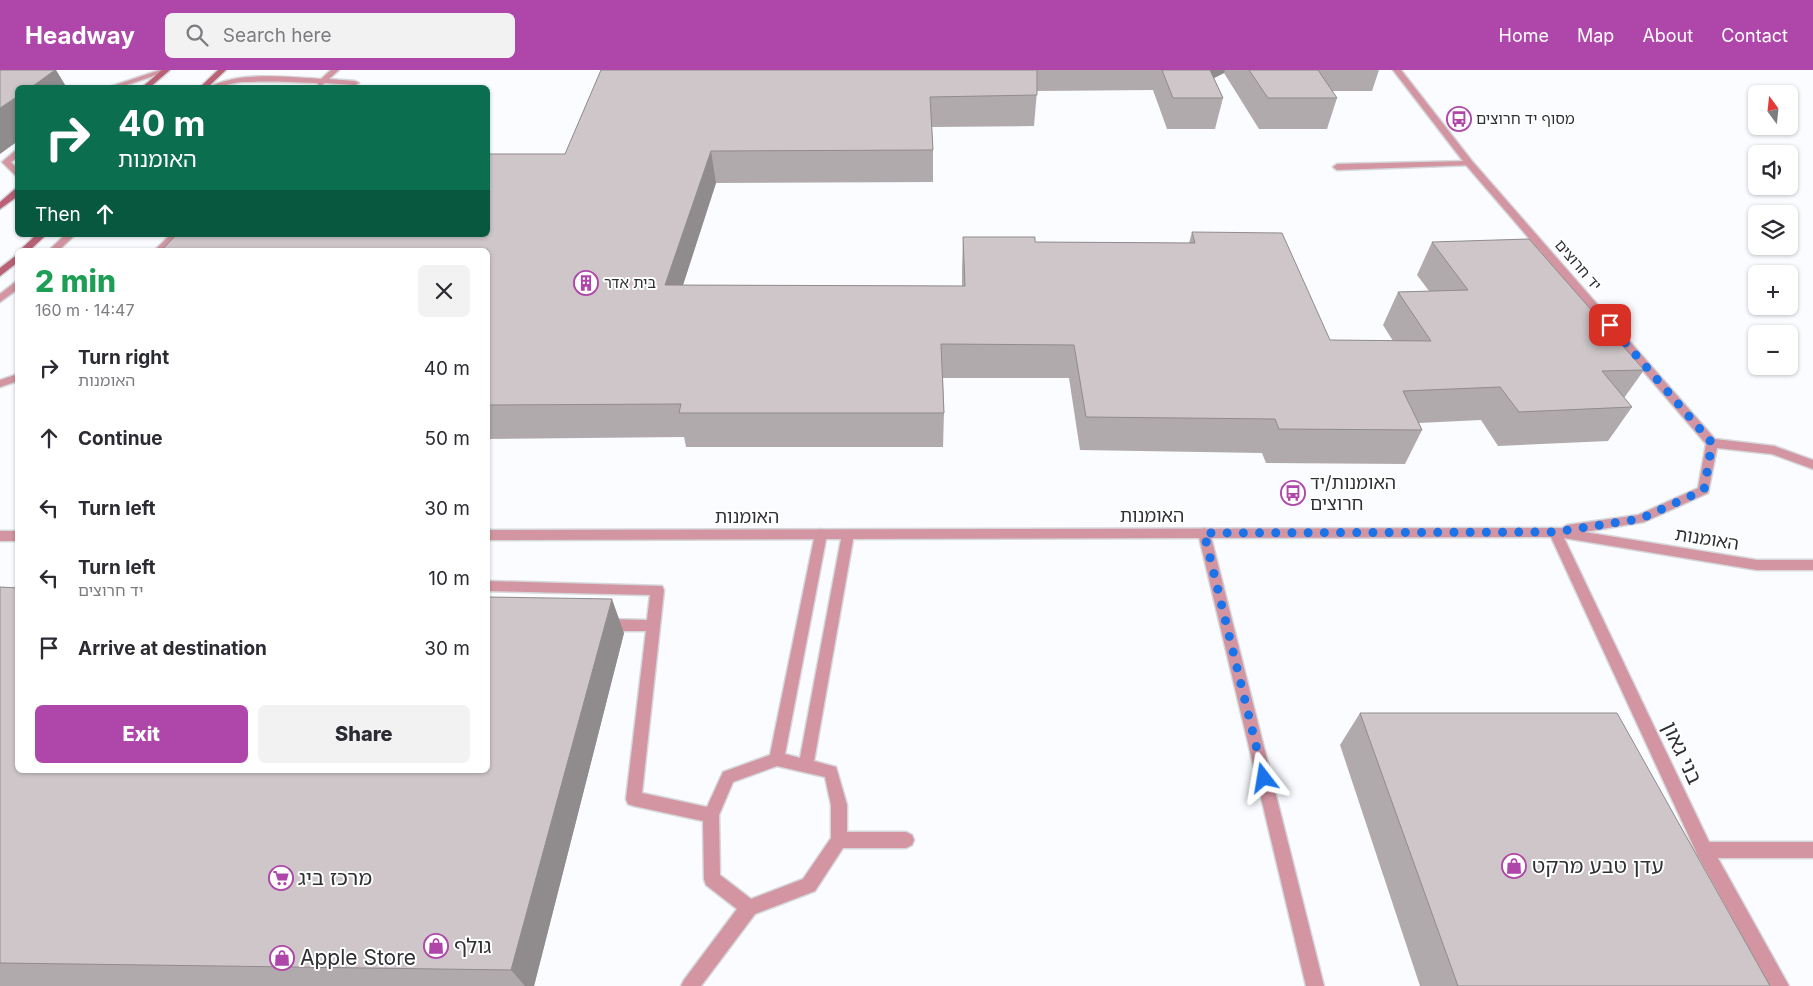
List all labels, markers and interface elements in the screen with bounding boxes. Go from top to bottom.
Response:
search box [165,13,515,58]
text: Headway [25,21,135,50]
icon: search [183,21,211,49]
text: Search here [223,24,331,47]
text: Home [1499,25,1549,46]
text: Map [1577,25,1614,46]
text: About [1642,25,1693,46]
text: Contact [1721,25,1788,46]
north arrow [1748,85,1798,135]
map controls [1748,85,1798,375]
text: 40 m [118,102,206,144]
icon: right [35,105,100,170]
bus stop icon: מסוף יד חרוצים [1446,106,1472,132]
place label: מסוף יד חרוצים [1476,109,1575,128]
button: sound [1748,145,1798,195]
text: האומנות [118,146,197,172]
icon: ahead [91,200,119,228]
text: Then [35,203,81,226]
button: layers [1748,205,1798,255]
street label: יד חרוצים [1551,235,1606,294]
text: 2 min [35,263,116,299]
button: close [418,265,470,317]
button: + [1748,265,1798,315]
building icon: בית אדר [573,270,599,296]
place label: בית אדר [604,273,657,292]
text: 160 m · 14:47 [35,300,135,320]
pin [1589,304,1631,346]
icon: arrive [1596,311,1624,339]
button: − [1748,325,1798,375]
text: Turn right [78,346,169,369]
icon: right [35,354,63,382]
text: 40 m [424,357,470,380]
text: האומנות [78,370,135,390]
icon: ahead [35,424,63,452]
text: Continue [78,427,163,450]
text: 50 m [424,427,470,450]
place label: האומנות/יד חרוצים [1310,472,1396,514]
bus stop icon: האומנות/יד חרוצים [1280,480,1306,506]
icon: left [35,494,63,522]
text: Turn left [78,497,156,520]
text: 30 m [424,497,470,520]
street label: האומנות [1120,505,1184,526]
street label: האומנות [715,506,779,527]
street label: האומנות [1674,523,1741,554]
text: Turn left [78,556,156,579]
icon: left [35,564,63,592]
text: 10 m [428,567,470,590]
text: יד חרוצים [78,580,143,600]
icon: arrive [35,634,63,662]
text: Arrive at destination [78,637,267,660]
text: 30 m [424,637,470,660]
button: Exit [35,705,248,763]
button: Share [258,705,470,763]
street label: בני גאון [1657,718,1708,788]
position arrow [1237,751,1289,803]
shop icon: עדן טבע מרקט [1501,853,1527,879]
place label: עדן טבע מרקט [1532,853,1664,878]
supermarket icon: מרכז ביג [268,865,294,891]
place label: מרכז ביג [298,865,372,890]
shop icon: גולף [423,933,449,959]
place label: גולף [454,933,492,958]
shop icon: Apple Store [269,945,295,971]
place label: Apple Store [300,945,416,970]

